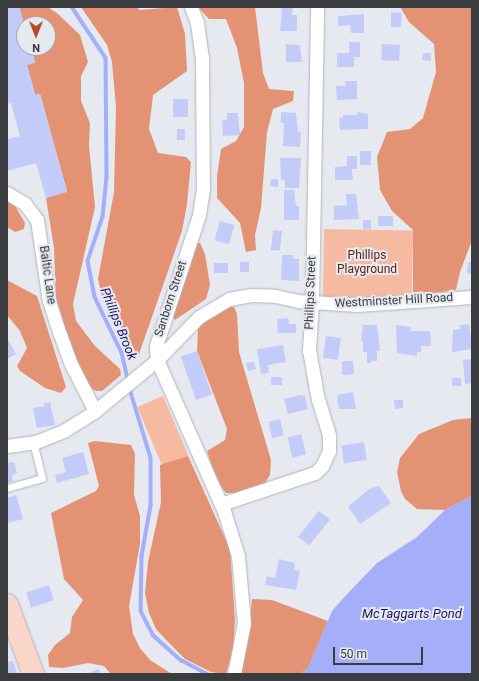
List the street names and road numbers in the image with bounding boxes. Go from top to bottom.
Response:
street label: Baltic Lane [36,245,58,305]
street label: Phillips Street [303,256,319,330]
street label: Sanborn Street [152,259,190,339]
street label: Westminster Hill Road [335,291,453,311]

